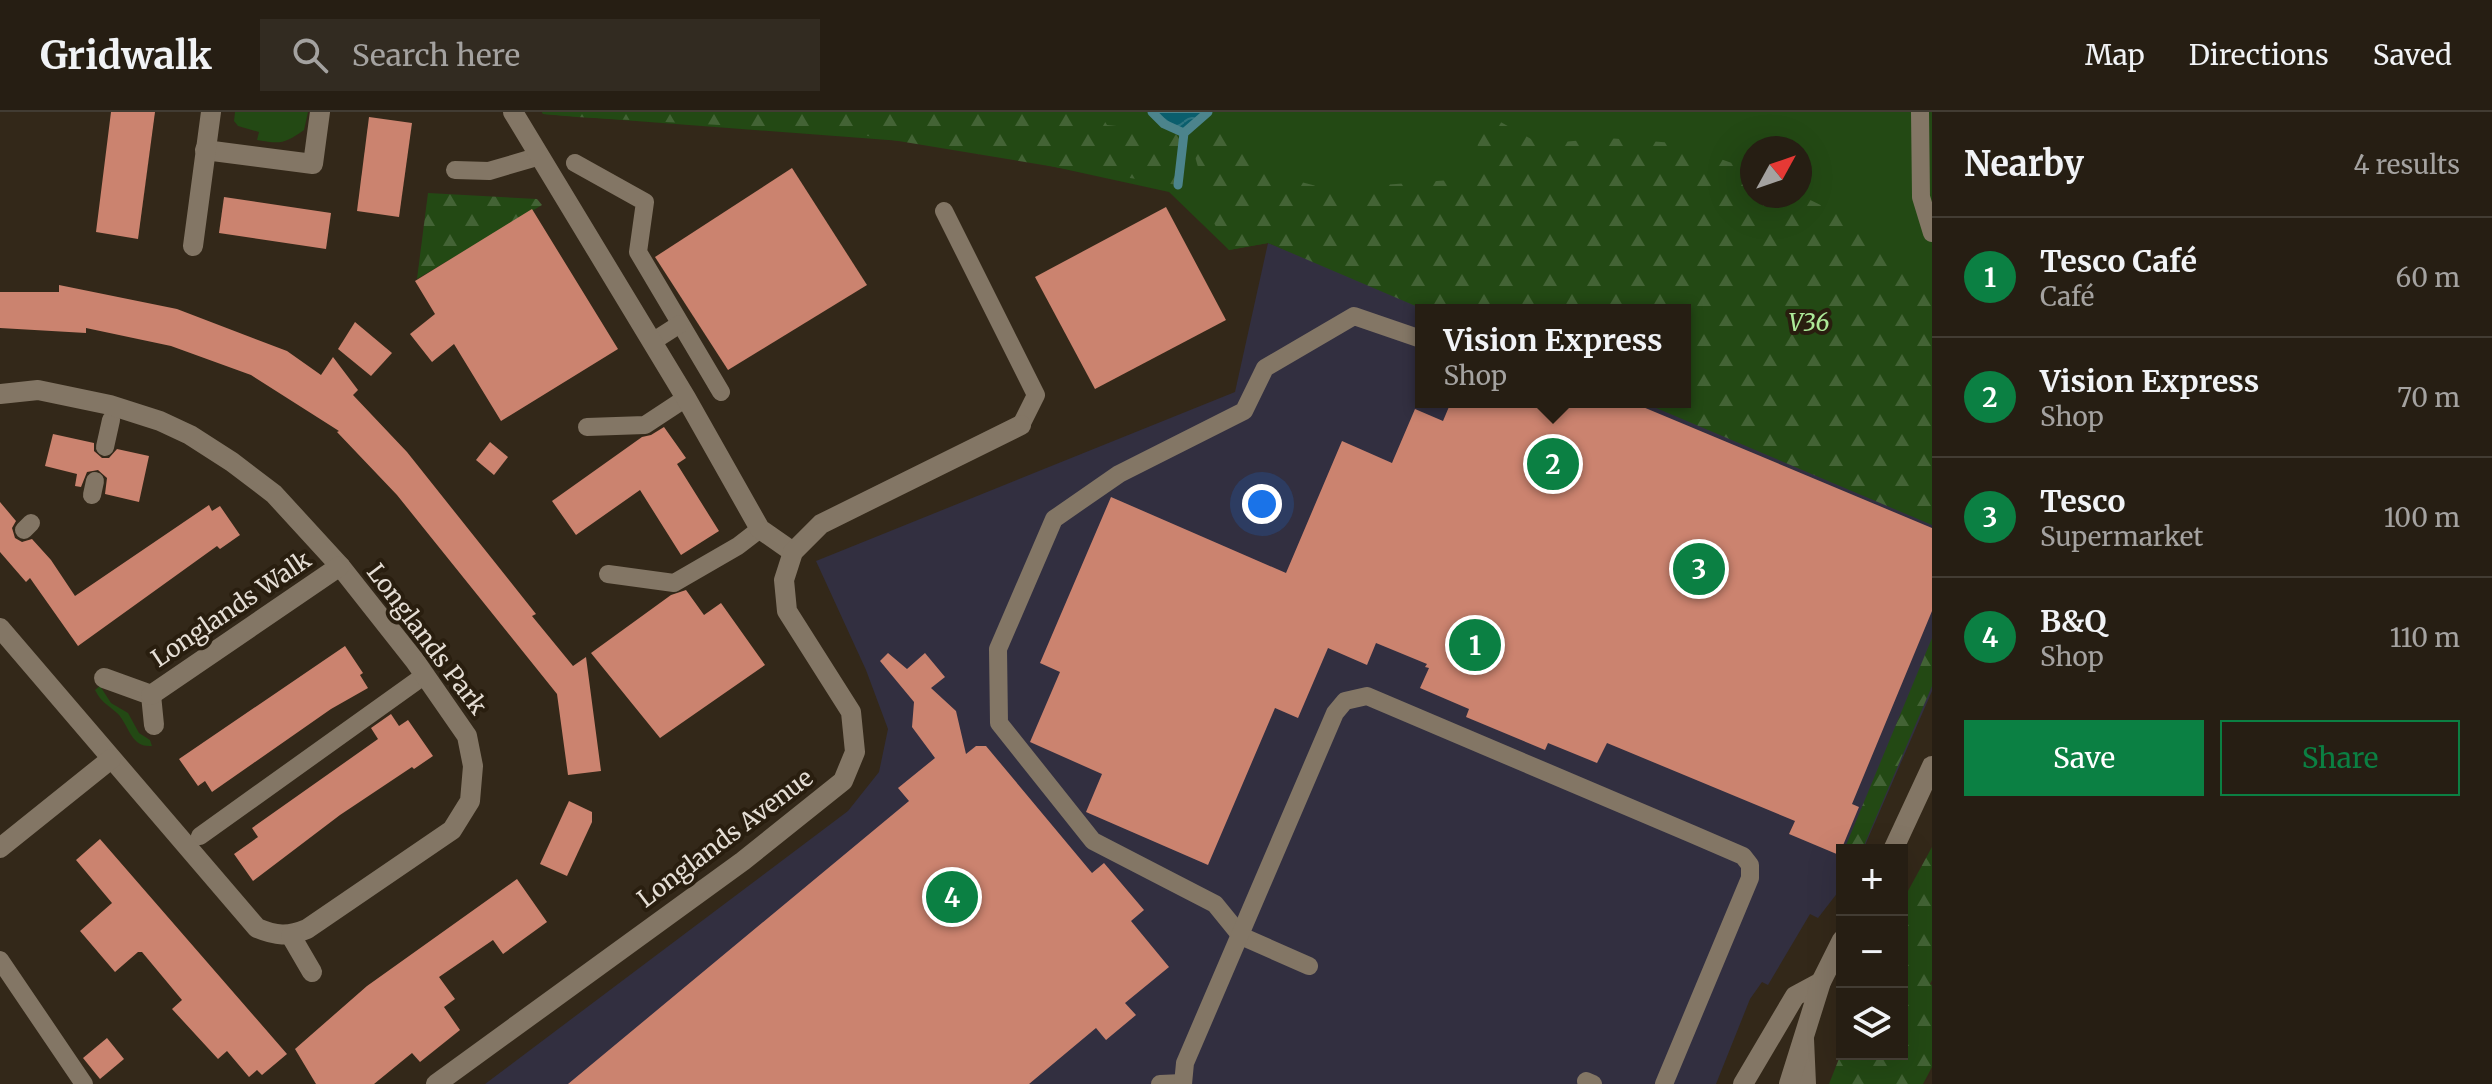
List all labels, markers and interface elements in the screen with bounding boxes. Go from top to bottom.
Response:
search box [260,19,820,91]
text: Gridwalk [40,32,212,79]
icon: search [288,33,332,77]
text: Search here [352,36,520,74]
text: Map [2085,37,2145,73]
text: Directions [2189,37,2329,73]
text: Saved [2373,37,2452,73]
north arrow [1740,136,1812,208]
text: Nearby [1964,143,2084,185]
text: 4 results [2353,148,2460,181]
text: Tesco Café [2040,242,2197,280]
text: 1 [1984,261,1996,294]
text: 60 m [2396,261,2460,294]
text: Café [2040,280,2094,313]
popup [1415,304,1691,408]
park label: V36 [1789,307,1830,338]
text: Vision Express [1443,321,1663,359]
text: Shop [1443,359,1507,392]
text: Vision Express [2040,362,2259,400]
text: 2 [1982,381,1998,414]
text: 70 m [2397,381,2460,414]
text: Shop [2040,400,2104,433]
pin: 2 [1527,434,1579,494]
text: Tesco [2040,482,2125,520]
your location [1242,484,1282,524]
text: 3 [1983,501,1997,534]
text: 100 m [2384,501,2460,534]
text: Supermarket [2040,520,2204,553]
pin: 3 [1673,539,1725,599]
street label: Longlands Walk [145,544,317,674]
street label: Longlands Park [360,557,494,721]
text: B&Q [2040,602,2106,640]
pin: 1 [1449,615,1501,675]
text: 4 [1982,621,1998,654]
text: 110 m [2390,621,2460,654]
text: Shop [2040,640,2104,673]
button: Save [1964,720,2204,796]
button: Share [2220,720,2460,796]
street label: Longlands Avenue [631,762,819,914]
map controls [1836,844,1908,1060]
button: + [1836,844,1908,916]
pin: 4 [926,867,978,927]
button: − [1836,916,1908,988]
button: layers [1836,988,1908,1060]

